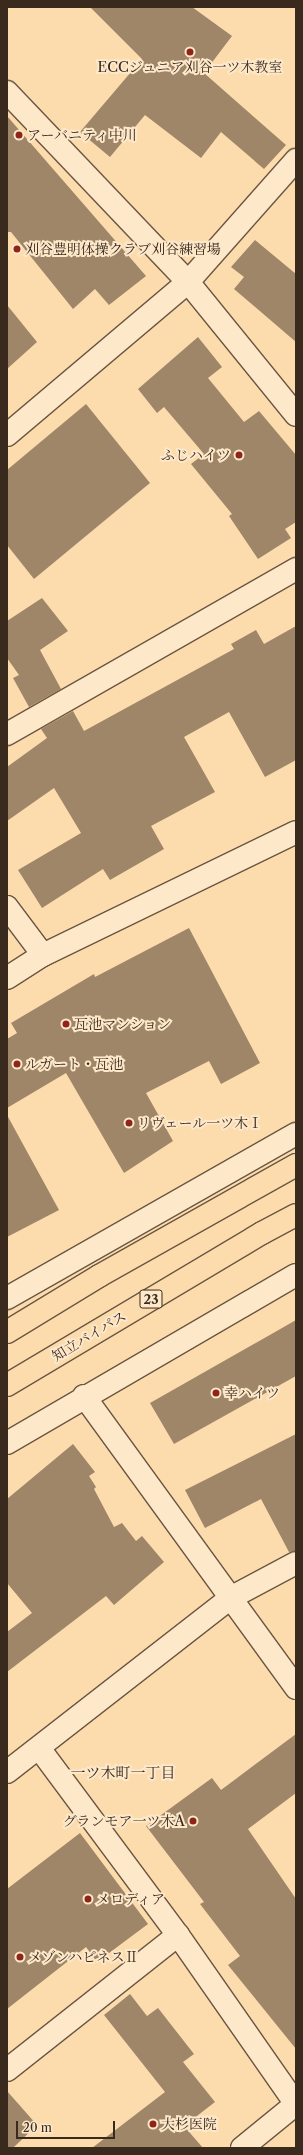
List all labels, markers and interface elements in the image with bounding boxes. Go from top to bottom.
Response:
marker: ECCジュニア刈谷一ツ木教室 [185,47,195,57]
place label: ECCジュニア刈谷一ツ木教室 [97,59,283,75]
place label: アーバニティ中川 [27,127,139,143]
marker: アーバニティ中川 [14,130,24,140]
place label: 刈谷豊明体操クラブ刈谷練習場 [25,241,221,257]
marker: 刈谷豊明体操クラブ刈谷練習場 [12,244,22,254]
place label: ふじハイツ [161,447,231,463]
marker: ふじハイツ [234,450,244,460]
place label: 瓦池マンション [74,1016,172,1032]
marker: 瓦池マンション [61,1019,71,1029]
place label: ルガート・瓦池 [25,1056,123,1072]
marker: ルガート・瓦池 [12,1059,22,1069]
place label: リヴェール一ツ木Ⅰ [137,1115,263,1131]
marker: リヴェール一ツ木Ⅰ [124,1118,134,1128]
road number: 23 [139,1288,163,1310]
street label: 知立バイパス [49,1307,129,1365]
place label: 幸ハイツ [224,1385,280,1401]
marker: 幸ハイツ [211,1388,221,1398]
district label: 一ツ木町一丁目 [71,1764,175,1782]
place label: グランモア一ツ木A [63,1813,185,1829]
marker: グランモア一ツ木A [188,1816,198,1826]
place label: メロディア [96,1891,166,1907]
marker: メロディア [83,1894,93,1904]
place label: メゾンハピネスⅡ [28,1949,140,1965]
marker: メゾンハピネスⅡ [15,1952,25,1962]
scale bar [18,2113,117,2139]
place label: 大杉医院 [161,2116,217,2132]
marker: 大杉医院 [148,2119,158,2129]
text: 20 m [23,2120,52,2135]

